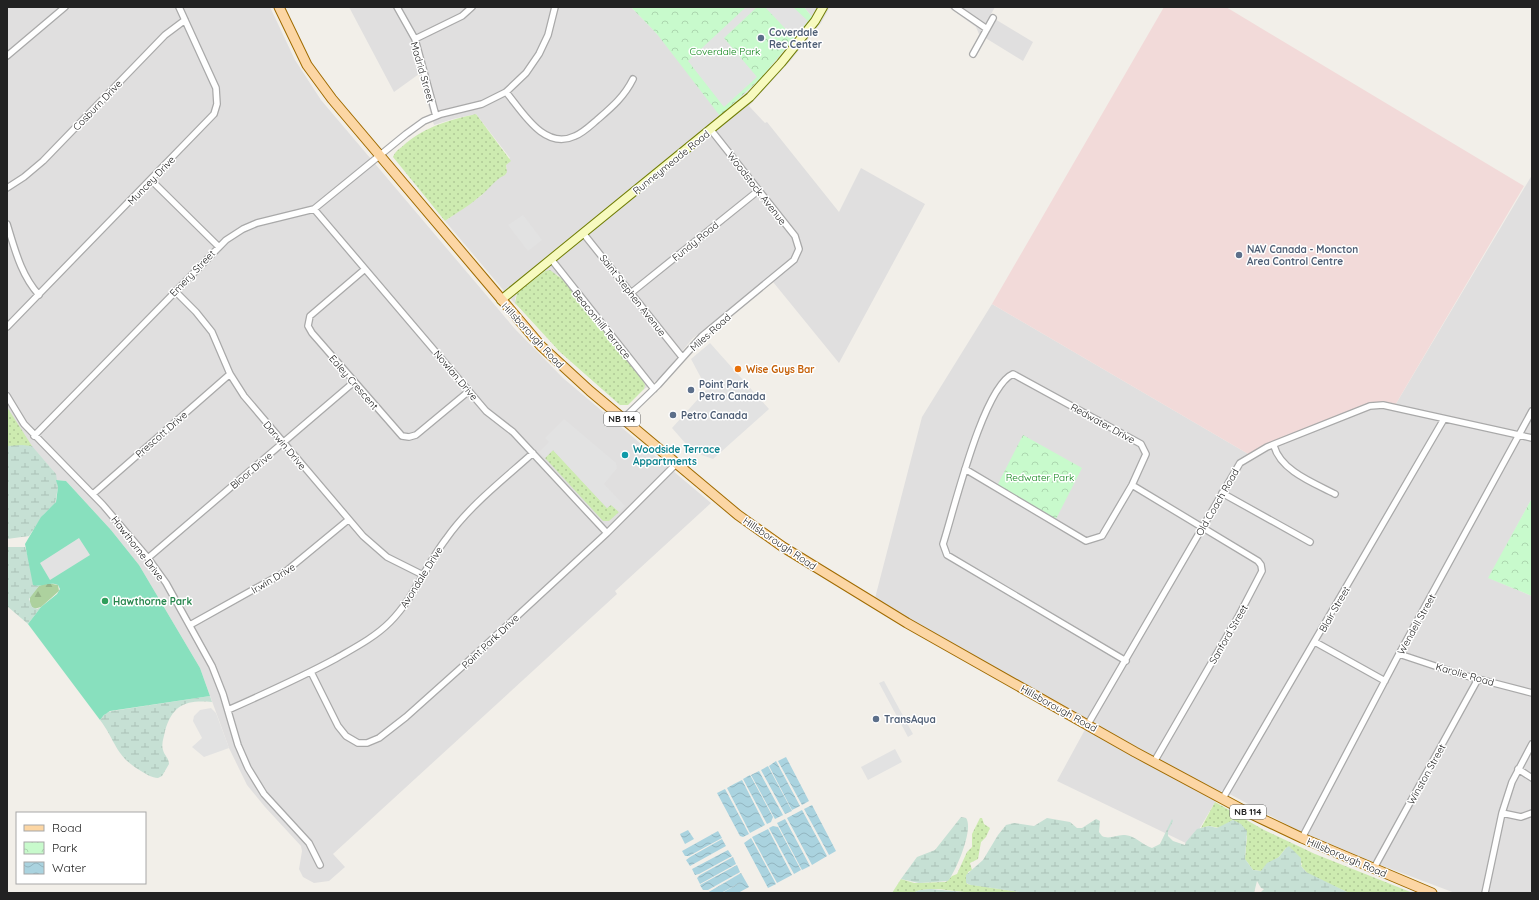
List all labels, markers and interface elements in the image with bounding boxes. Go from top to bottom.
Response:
place label: Coverdale Rec Center [769,26,823,51]
marker: Coverdale Rec Center [756,33,766,43]
street label: Madrid Street [408,40,438,105]
park label: Coverdale Park [690,45,760,58]
street label: Cosburn Drive [70,77,125,133]
street label: Runneymeade Road [630,127,712,197]
street label: Woodstock Avenue [724,149,789,228]
street label: Muncey Drive [125,153,178,208]
street label: Fundy Road [669,219,721,264]
place label: NAV Canada - Moncton Area Control Centre [1247,243,1358,268]
street label: Emery Street [167,247,218,299]
marker: NAV Canada - Moncton Area Control Centre [1234,250,1244,260]
street label: Saint Stephen Avenue [597,252,669,339]
street label: Beaconhill Terrace [570,287,634,362]
street label: Hillsborough Road [499,300,567,371]
street label: Miles Road [687,311,733,354]
street label: Nowlan Drive [431,347,481,403]
street label: Ealey Crescent [326,352,381,413]
place label: Wise Guys Bar [746,363,815,376]
marker: Wise Guys Bar [733,364,743,374]
place label: Point Park Petro Canada [699,378,765,403]
marker: Point Park Petro Canada [686,385,696,395]
street label: Redwater Drive [1068,400,1138,447]
street label: Prescott Drive [133,408,190,461]
place label: Petro Canada [681,409,747,422]
marker: Petro Canada [668,410,678,420]
road number: NB 114 [604,412,640,426]
street label: Darwin Drive [260,418,309,473]
place label: Woodside Terrace Appartments [633,443,720,468]
street label: Bloor Drive [227,449,275,492]
marker: Woodside Terrace Appartments [620,450,630,460]
street label: Old Coach Road [1193,466,1242,538]
park label: Redwater Park [1006,471,1074,484]
street label: Hawthorne Drive [108,513,167,583]
street label: Hillsborough Road [741,514,819,573]
street label: Avondale Drive [397,544,446,610]
street label: Irwin Drive [249,560,298,597]
street label: Blair Street [1316,583,1353,635]
street label: Wendell Street [1394,591,1439,657]
place label: Hawthorne Park [113,595,192,608]
marker: Hawthorne Park [100,596,110,606]
street label: Sanford Street [1206,602,1251,666]
street label: Point Park Drive [459,611,522,671]
street label: Karolie Road [1434,660,1496,689]
street label: Hillsborough Road [1018,682,1099,735]
place label: TransAqua [884,713,936,726]
marker: TransAqua [871,714,881,724]
street label: Winston Street [1404,741,1449,807]
road number: NB 114 [1230,805,1266,819]
legend [16,812,146,884]
text: Road [52,820,82,835]
street label: Hillsborough Road [1305,835,1389,880]
text: Park [52,840,77,855]
text: Water [52,860,87,875]

